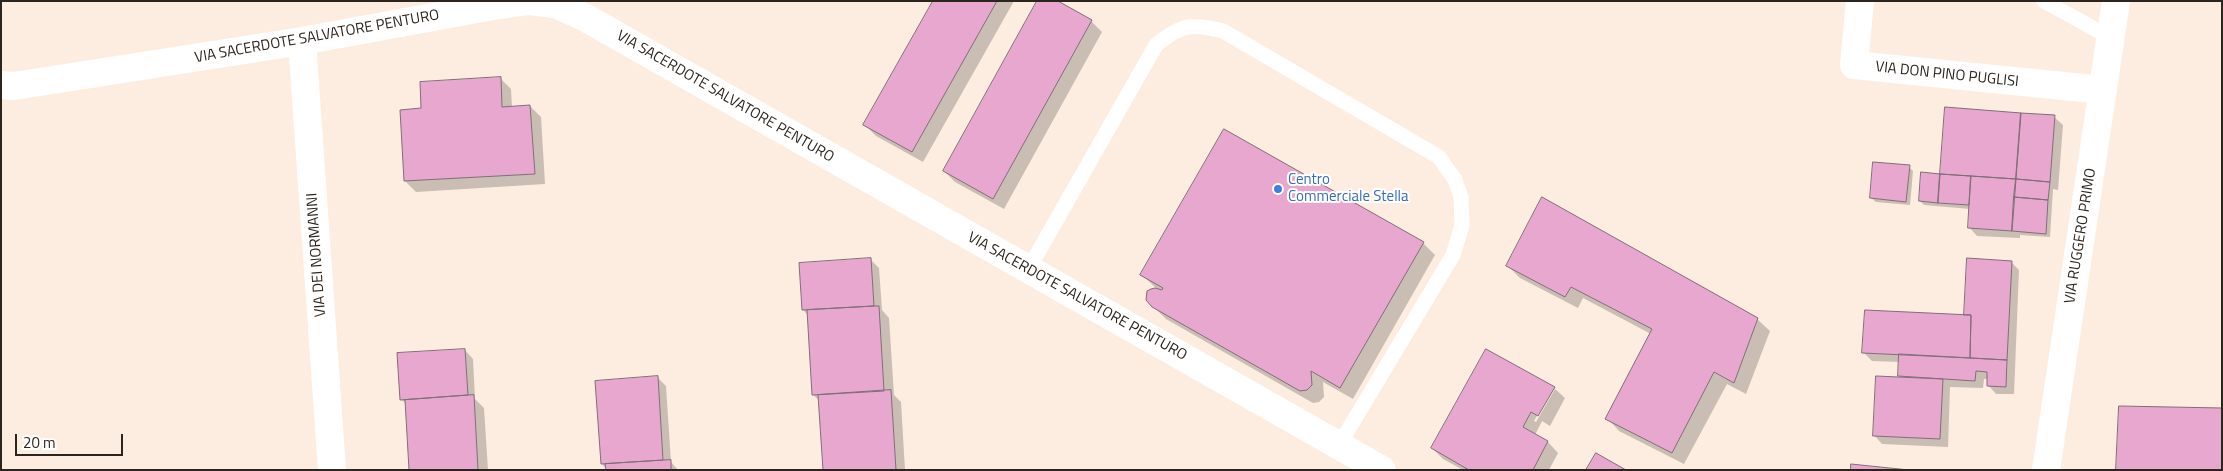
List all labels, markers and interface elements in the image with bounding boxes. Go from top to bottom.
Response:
street label: VIA SACERDOTE SALVATORE PENTURO [193,7,441,67]
street label: VIA SACERDOTE SALVATORE PENTURO [613,27,837,167]
street label: VIA DON PINO PUGLISI [1874,59,2020,91]
street label: VIA RUGGERO PRIMO [2061,167,2101,305]
place label: Centro Commerciale Stella [1288,171,1409,206]
marker: Centro Commerciale Stella [1272,183,1284,195]
street label: VIA DEI NORMANNI [304,192,330,318]
street label: VIA SACERDOTE SALVATORE PENTURO [964,229,1190,365]
scale bar [18,424,125,456]
text: 20 m [23,431,56,454]

